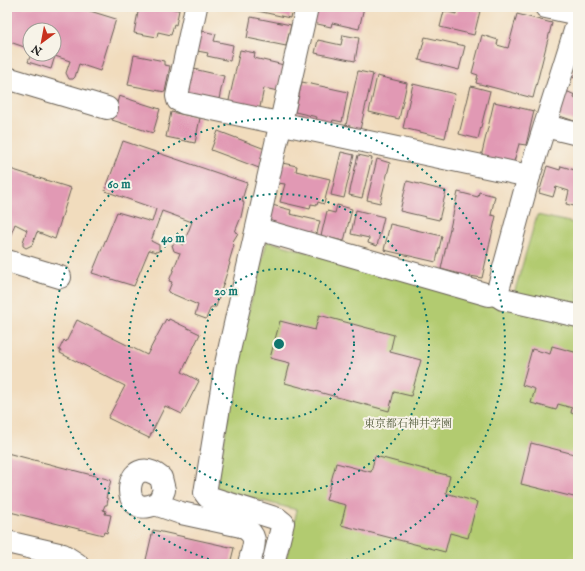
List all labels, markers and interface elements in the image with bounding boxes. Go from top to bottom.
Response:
north arrow [22,22,62,62]
text: N [29,41,46,59]
text: 60 m [108,177,131,192]
text: 40 m [161,231,186,246]
text: 20 m [214,284,238,299]
centre of rings [272,337,286,351]
park label: 東京都石神井学園 [364,417,452,431]

